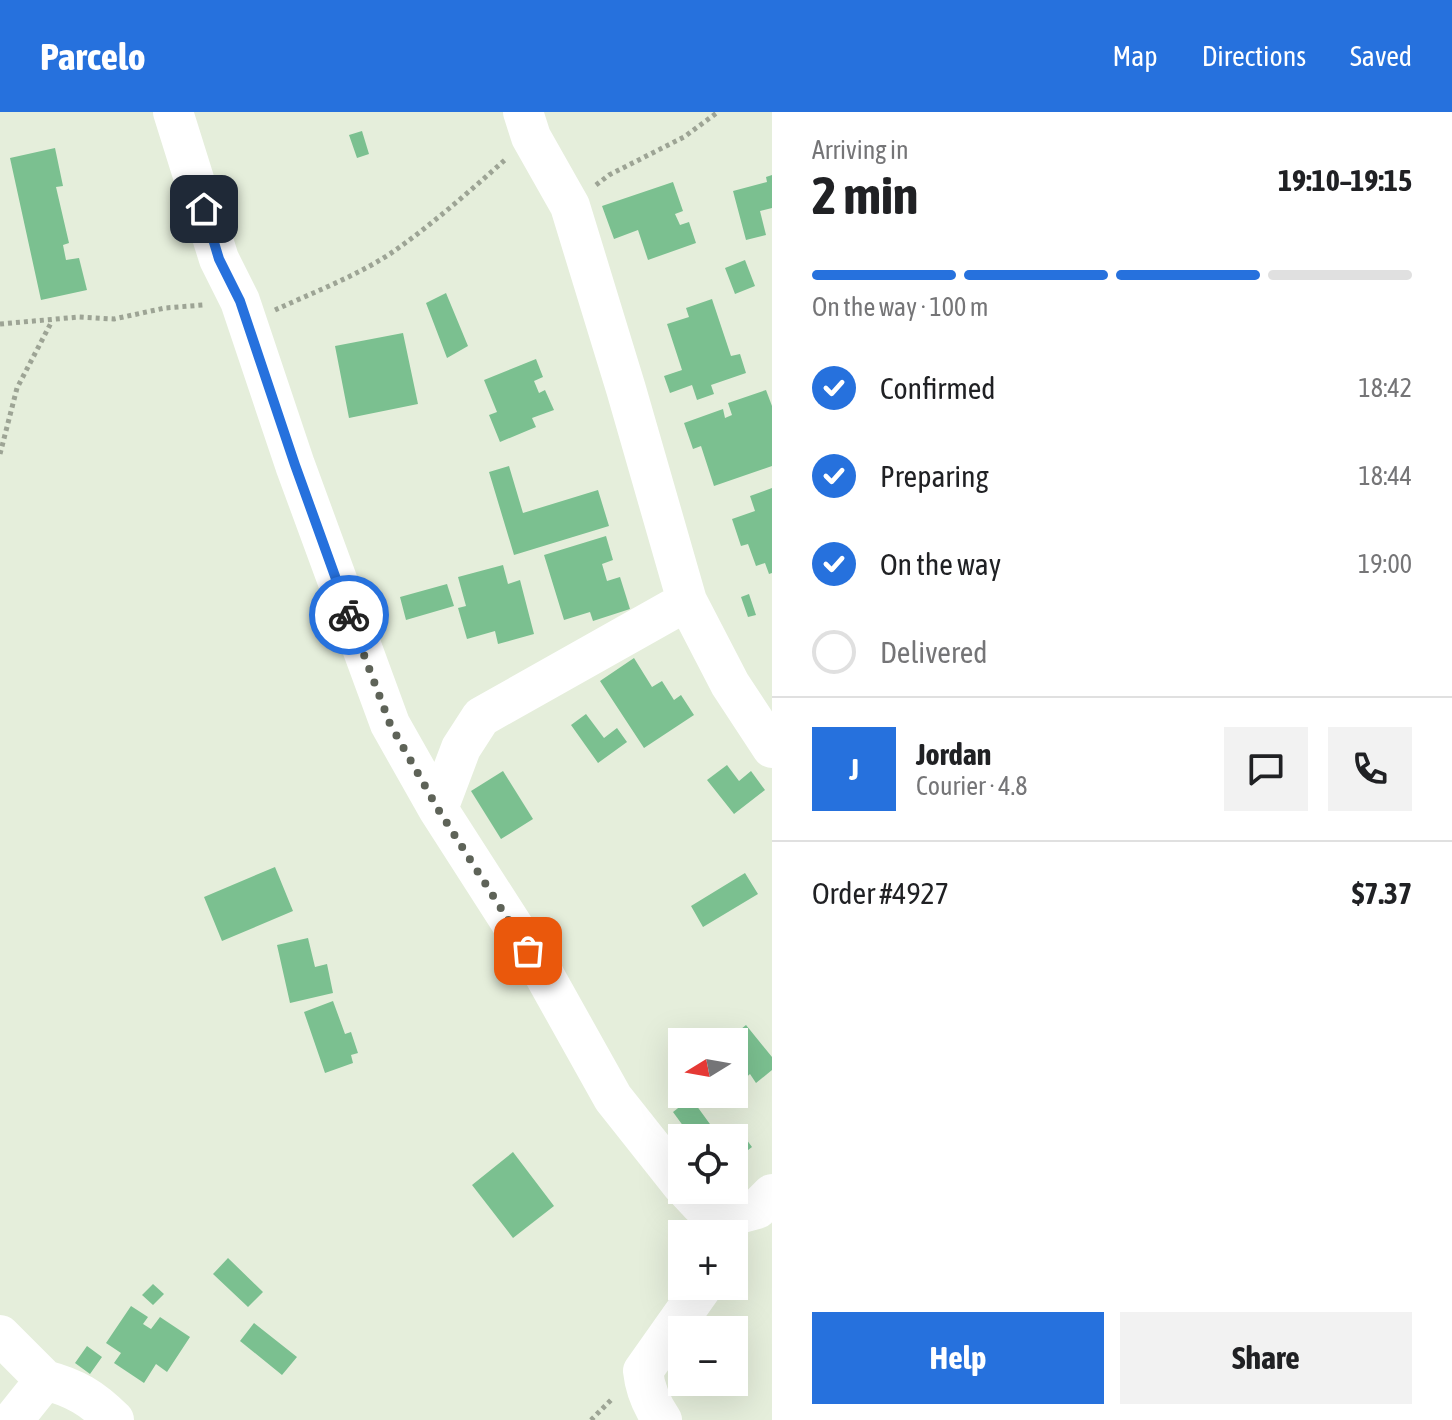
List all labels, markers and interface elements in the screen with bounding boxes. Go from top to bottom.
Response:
text: Parcelo [40,35,146,78]
text: Map [1113,40,1158,72]
text: Directions [1202,40,1306,72]
text: Saved [1350,40,1412,72]
text: Arriving in [812,135,909,165]
text: 19:10–19:15 [1278,163,1412,197]
text: 2 min [812,165,918,225]
pin [170,175,238,243]
icon: home [182,187,226,231]
text: On the way · 100 m [812,292,989,322]
icon: check [812,366,856,410]
text: Confirmed [880,371,995,405]
text: 18:42 [1358,373,1412,403]
icon: check [812,454,856,498]
text: Preparing [880,459,989,493]
text: 18:44 [1358,461,1412,491]
icon: check [812,542,856,586]
text: On the way [880,547,1001,581]
text: 19:00 [1358,549,1412,579]
courier [309,575,389,655]
icon: bike [327,593,371,637]
text: Delivered [880,635,988,669]
button: chat [1224,727,1308,811]
button: phone [1328,727,1412,811]
text: Jordan [916,737,991,771]
text: J [849,752,859,786]
text: Courier · 4.8 [916,771,1027,801]
text: Order #4927 [812,876,949,910]
text: $7.37 [1352,876,1412,910]
pin [494,917,562,985]
icon: bag [506,929,550,973]
north arrow [668,1028,748,1108]
map controls [668,1028,748,1396]
button: locate [668,1124,748,1204]
button: + [668,1220,748,1300]
button: Help [812,1312,1104,1404]
button: Share [1120,1312,1412,1404]
button: − [668,1316,748,1396]

